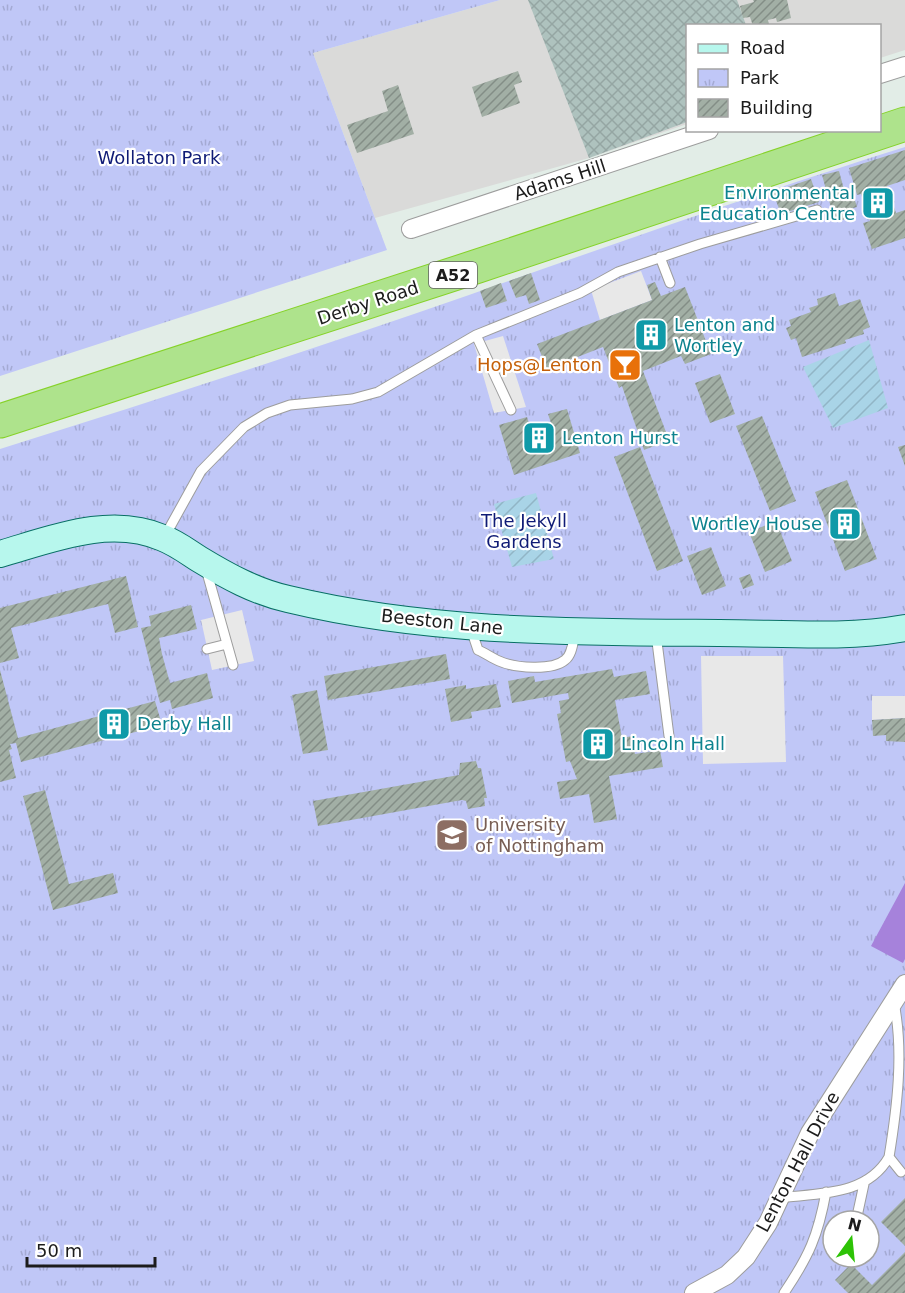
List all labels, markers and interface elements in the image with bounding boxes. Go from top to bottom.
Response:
legend [686,24,881,132]
text: Road [740,37,785,58]
text: Park [740,67,779,88]
text: Building [740,97,813,118]
park label: Wollaton Park [98,147,221,168]
street label: Adams Hill [511,155,609,204]
place label: Environmental Education Centre [699,182,855,224]
building icon: Environmental Education Centre [860,185,896,221]
road number: A52 [429,262,477,288]
street label: Derby Road [315,276,421,329]
place label: Lenton and Wortley [674,314,775,356]
building icon: Lenton and Wortley [633,317,669,353]
bar icon: Hops@Lenton [607,347,643,383]
place label: Hops@Lenton [477,354,602,375]
building icon: Lenton Hurst [521,420,557,456]
place label: Lenton Hurst [562,427,678,448]
building icon: Wortley House [827,506,863,542]
park label: The Jekyll Gardens [480,510,567,552]
place label: Wortley House [691,513,822,534]
street label: Beeston Lane [380,605,504,638]
building icon: Derby Hall [96,706,132,742]
place label: Derby Hall [137,713,232,734]
building icon: Lincoln Hall [580,726,616,762]
place label: Lincoln Hall [621,733,725,754]
place label: University of Nottingham [475,814,604,856]
school or university icon: University of Nottingham [434,817,470,853]
street label: Lenton Hall Drive [752,1088,843,1235]
north arrow [821,1209,881,1269]
text: N [846,1214,864,1236]
scale bar [27,1230,154,1268]
text: 50 m [36,1240,82,1261]

